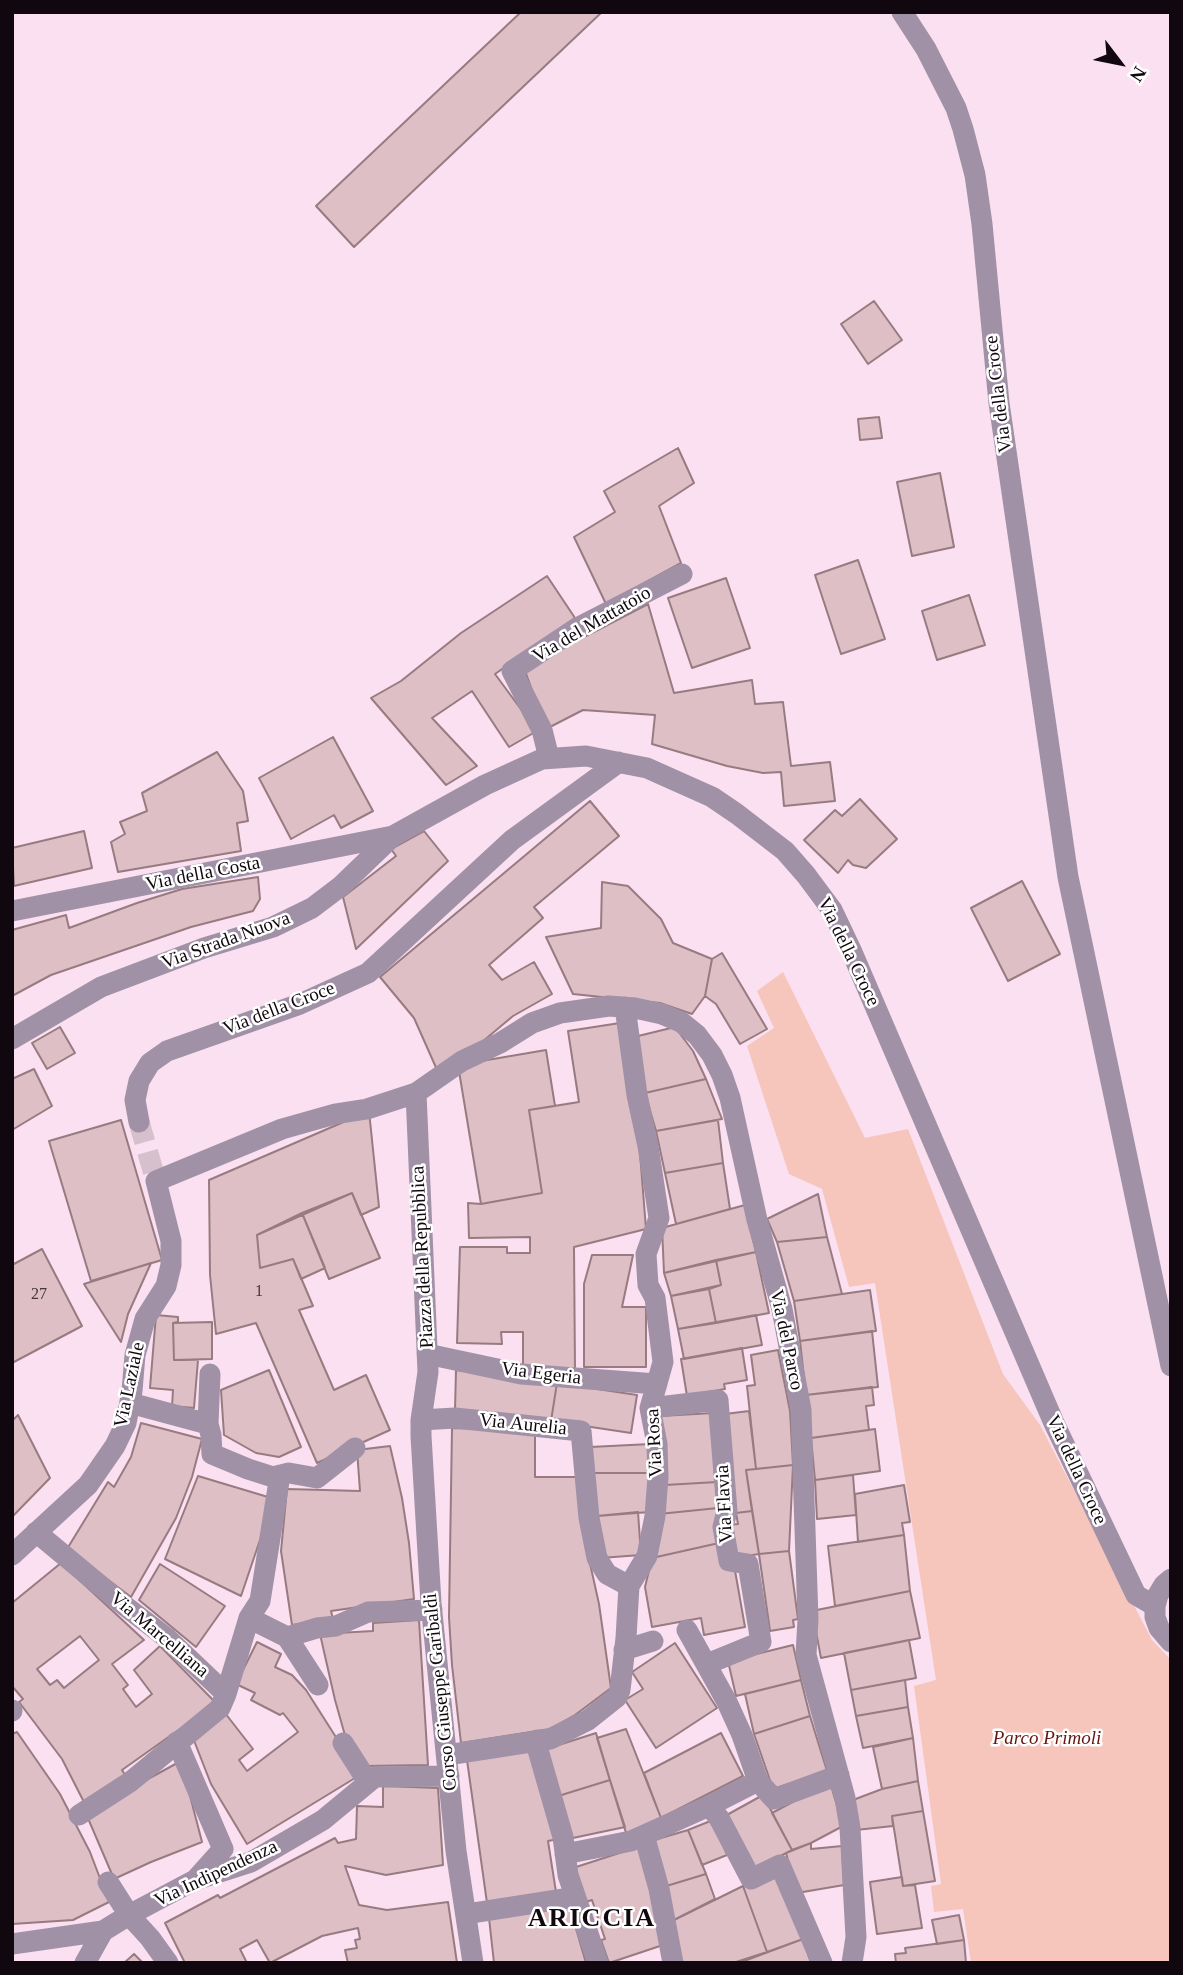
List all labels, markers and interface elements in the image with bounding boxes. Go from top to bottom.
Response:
north arrow [1085,28,1155,98]
text: N [1126,63,1151,86]
street label: Via della Croce [980,334,1018,454]
street label: Via del Mattatoio [529,582,655,668]
street label: Via della Costa [144,852,262,896]
street label: Via della Croce [812,894,884,1010]
street label: Via Strada Nuova [159,907,293,975]
street label: Via della Croce [220,977,338,1041]
street label: Piazza della Repubblica [407,1165,439,1349]
house number: 1 [255,1282,263,1302]
house number: 27 [31,1285,47,1305]
street label: Via del Parco [764,1288,808,1392]
street label: Via Laziale [110,1340,150,1430]
street label: Via Egeria [500,1358,582,1390]
street label: Via Rosa [642,1408,668,1478]
street label: Via Aurelia [478,1409,568,1441]
street label: Via della Croce [1041,1412,1111,1528]
street label: Via Flavia [712,1464,738,1544]
street label: Via Marcelliana [105,1587,213,1683]
street label: Corso Giuseppe Garibaldi [419,1592,463,1792]
park label: Parco Primoli [993,1728,1101,1750]
street label: Via Indipendenza [151,1835,281,1913]
district label: ARICCIA [529,1903,655,1935]

